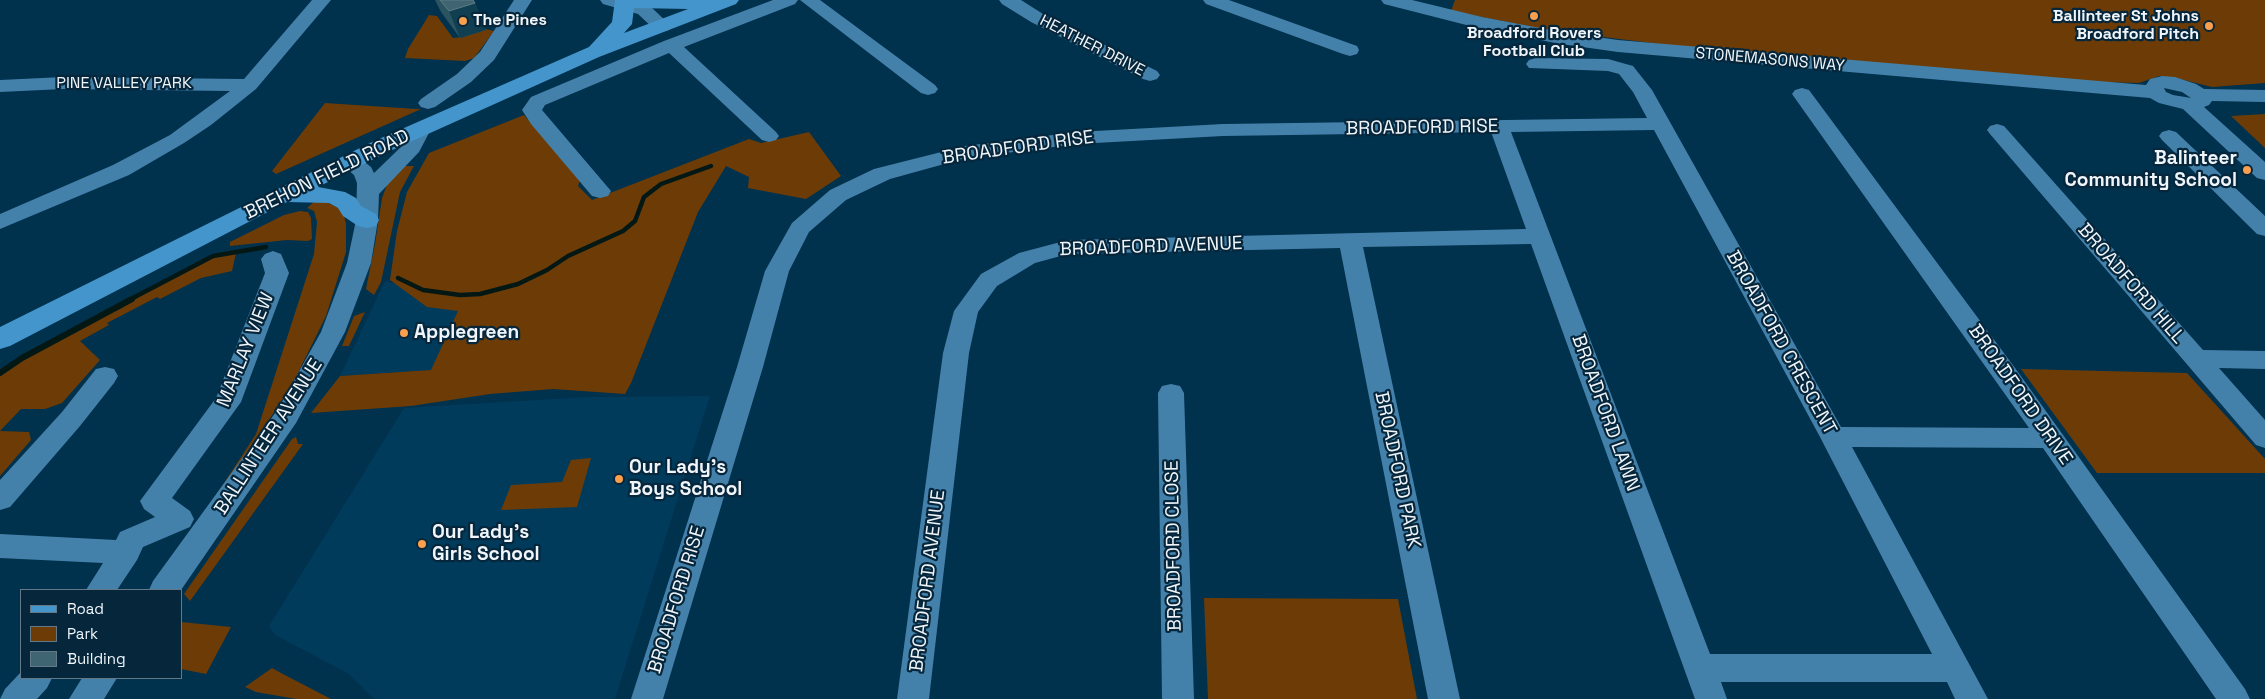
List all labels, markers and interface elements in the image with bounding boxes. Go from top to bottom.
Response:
place label: Ballinteer St Johns Broadford Pitch [2053,7,2199,45]
marker: Broadford Rovers Football Club [1528,10,1540,22]
place label: The Pines [473,11,547,31]
street label: HEATHER DRIVE [1036,11,1148,81]
marker: The Pines [457,15,469,27]
marker: Ballinteer St Johns Broadford Pitch [2203,20,2215,32]
place label: Broadford Rovers Football Club [1467,24,1601,62]
street label: STONEMASONS WAY [1695,44,1845,76]
street label: PINE VALLEY PARK [56,74,192,94]
street label: BROADFORD RISE [1345,115,1499,141]
street label: BREHON FIELD ROAD [241,125,413,225]
street label: BROADFORD RISE [941,126,1095,170]
place label: Balinteer Community School [2065,148,2237,192]
marker: Balinteer Community School [2241,164,2253,176]
street label: BROADFORD HILL [2073,219,2189,349]
street label: BROADFORD AVENUE [1059,232,1243,262]
street label: BROADFORD CRESCENT [1721,247,1841,439]
street label: MARLAY VIEW [213,289,279,411]
street label: BROADFORD DRIVE [1963,321,2077,469]
place label: Applegreen [414,322,519,344]
marker: Applegreen [398,327,410,339]
street label: BROADFORD LAWN [1566,332,1644,494]
street label: BALLINTEER AVENUE [210,355,328,519]
street label: BROADFORD PARK [1369,389,1425,551]
place label: Our Lady's Boys School [629,457,742,501]
street label: BROADFORD CLOSE [1161,460,1187,632]
marker: Our Lady's Boys School [613,473,625,485]
street label: BROADFORD AVENUE [906,489,950,673]
place label: Our Lady's Girls School [432,522,540,566]
street label: BROADFORD RISE [644,524,710,676]
marker: Our Lady's Girls School [416,538,428,550]
legend [20,589,182,679]
text: Road [67,599,104,618]
text: Park [67,624,98,643]
text: Building [67,649,126,668]

